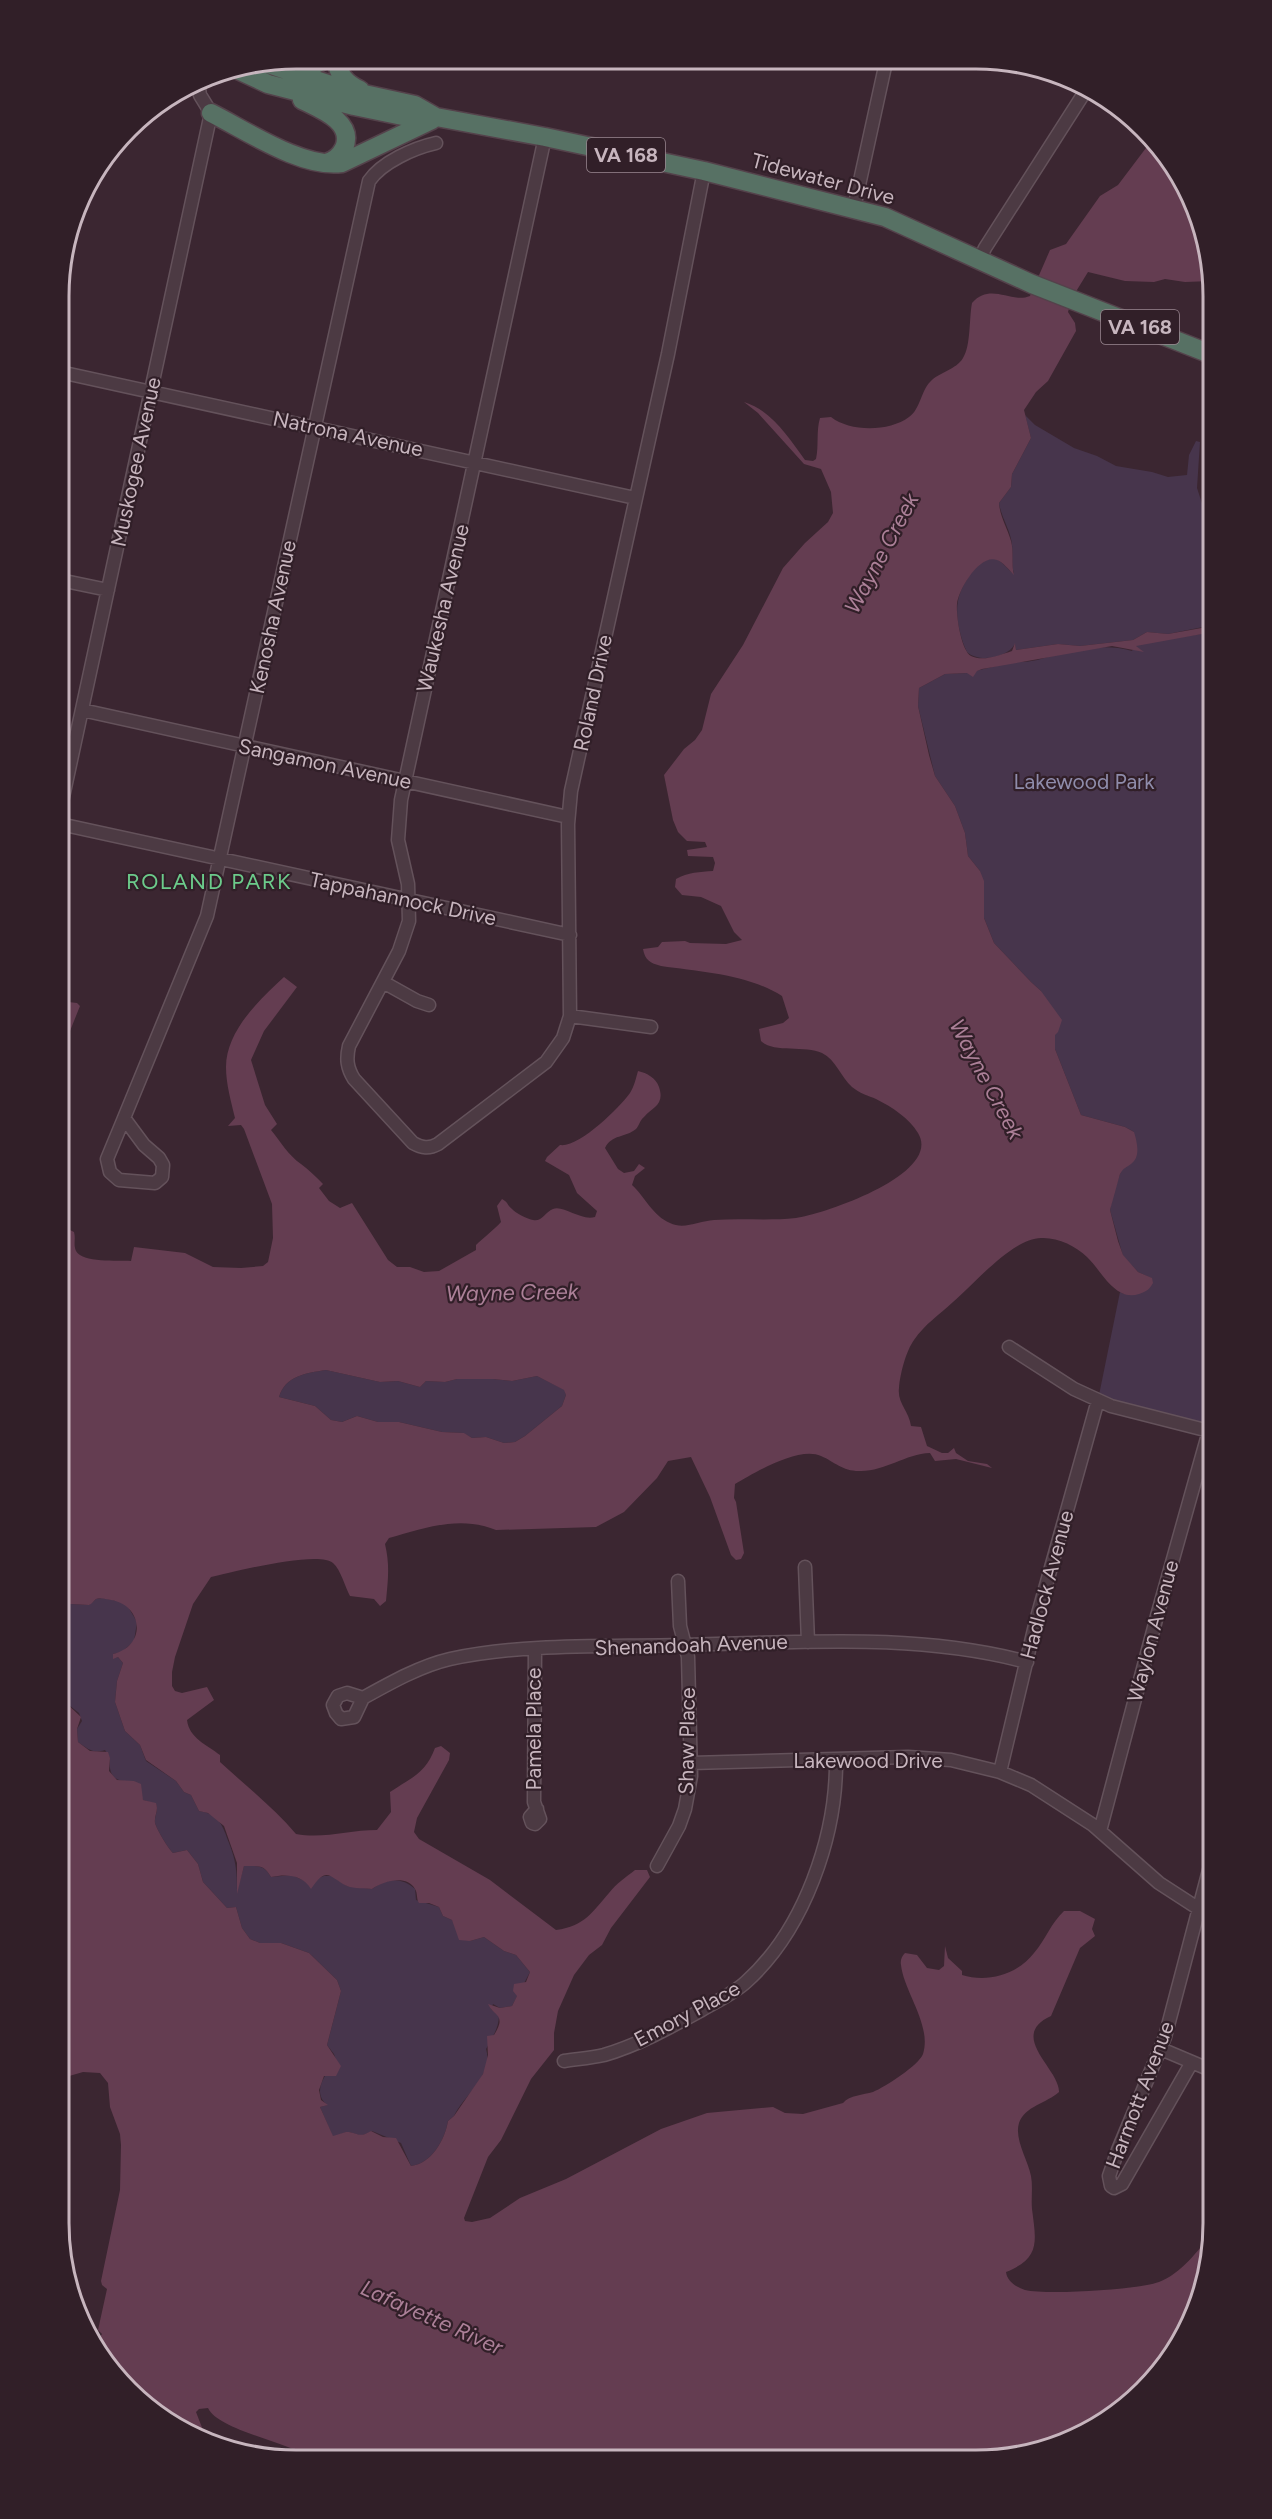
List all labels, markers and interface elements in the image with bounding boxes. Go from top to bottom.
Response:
road number: VA 168 [587,138,665,172]
street label: Tidewater Drive [749,147,897,210]
road number: VA 168 [1101,310,1179,344]
street label: Muskogee Avenue [105,375,166,549]
street label: Natrona Avenue [271,405,425,462]
water label: Wayne Creek [838,487,925,618]
street label: Waukesha Avenue [411,521,474,694]
street label: Kenosha Avenue [244,538,301,696]
street label: Roland Drive [568,632,617,753]
street label: Sangamon Avenue [236,733,414,794]
park label: Lakewood Park [1014,769,1155,794]
street label: Tappahannock Drive [308,867,499,930]
district label: ROLAND PARK [126,868,292,895]
water label: Wayne Creek [944,1014,1030,1145]
water label: Wayne Creek [446,1278,580,1307]
street label: Hadlock Avenue [1015,1508,1078,1662]
street label: Waylon Avenue [1122,1557,1183,1704]
street label: Shenandoah Avenue [594,1629,788,1660]
street label: Pamela Place [521,1668,546,1790]
street label: Shaw Place [673,1687,700,1795]
street label: Lakewood Drive [793,1748,943,1773]
street label: Emory Place [630,1975,744,2052]
street label: Harmott Avenue [1100,2018,1179,2172]
water label: Lafayette River [357,2274,508,2361]

